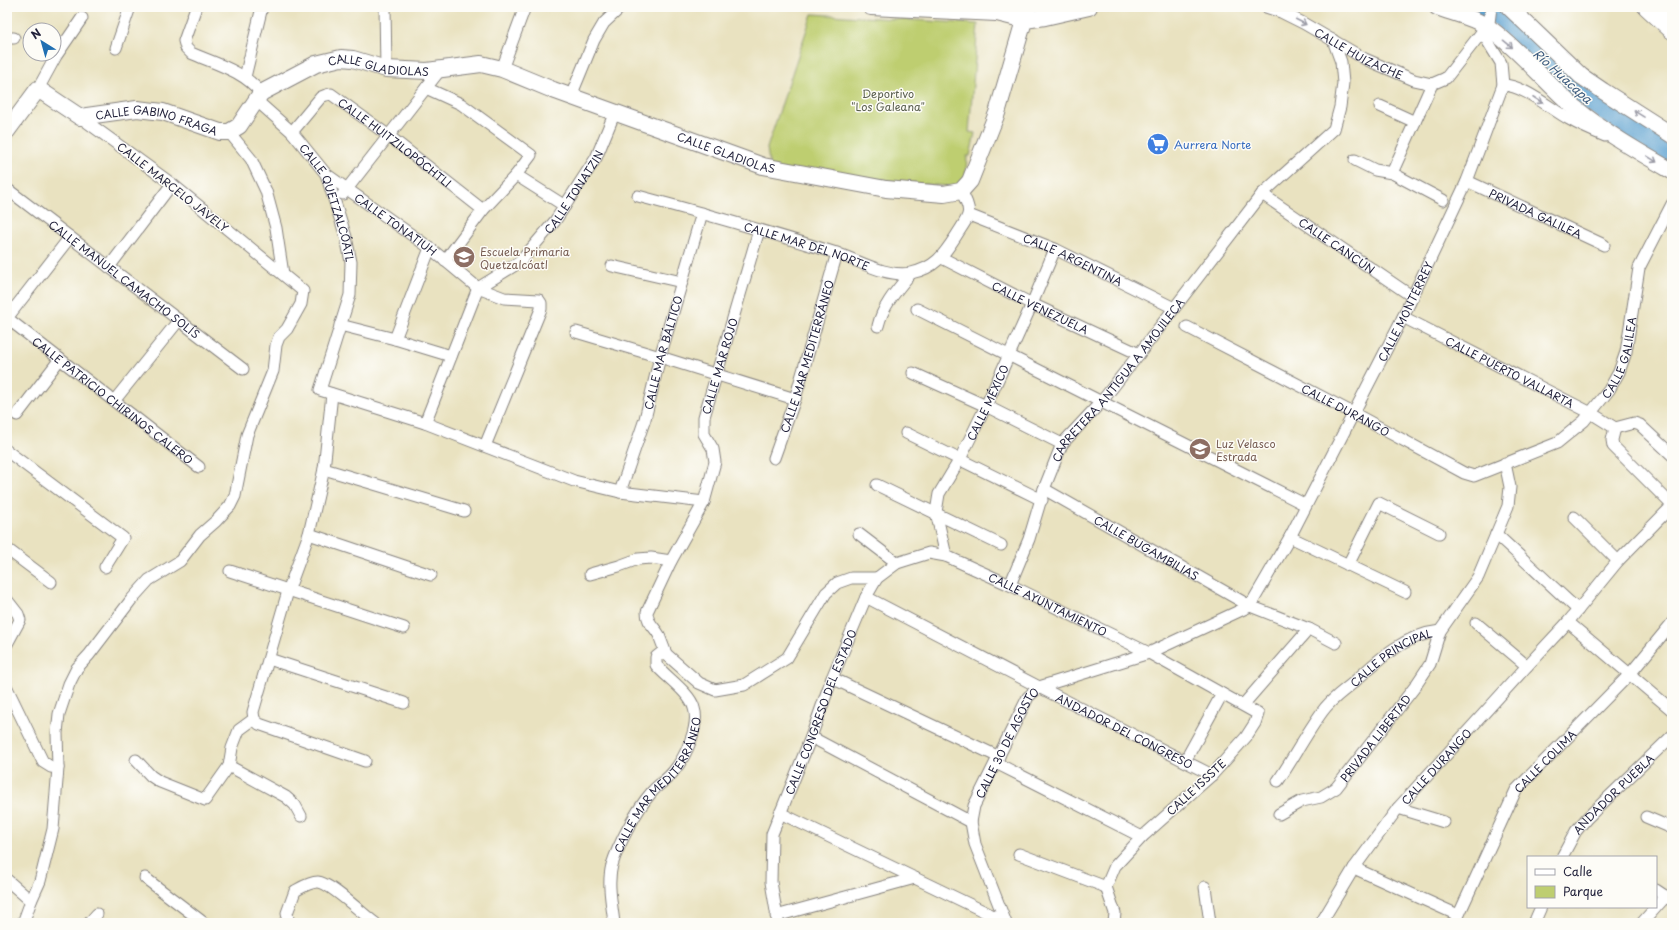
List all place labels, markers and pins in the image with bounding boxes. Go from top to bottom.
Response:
supermarket icon: Aurrera Norte [1145,131,1171,157]
place label: Aurrera Norte [1174,136,1251,153]
place label: Escuela Primaria Quetzalcóatl [480,243,570,273]
school or university icon: Escuela Primaria Quetzalcóatl [451,244,477,270]
place label: Luz Velasco Estrada [1216,435,1276,465]
school or university icon: Luz Velasco Estrada [1187,436,1213,462]

